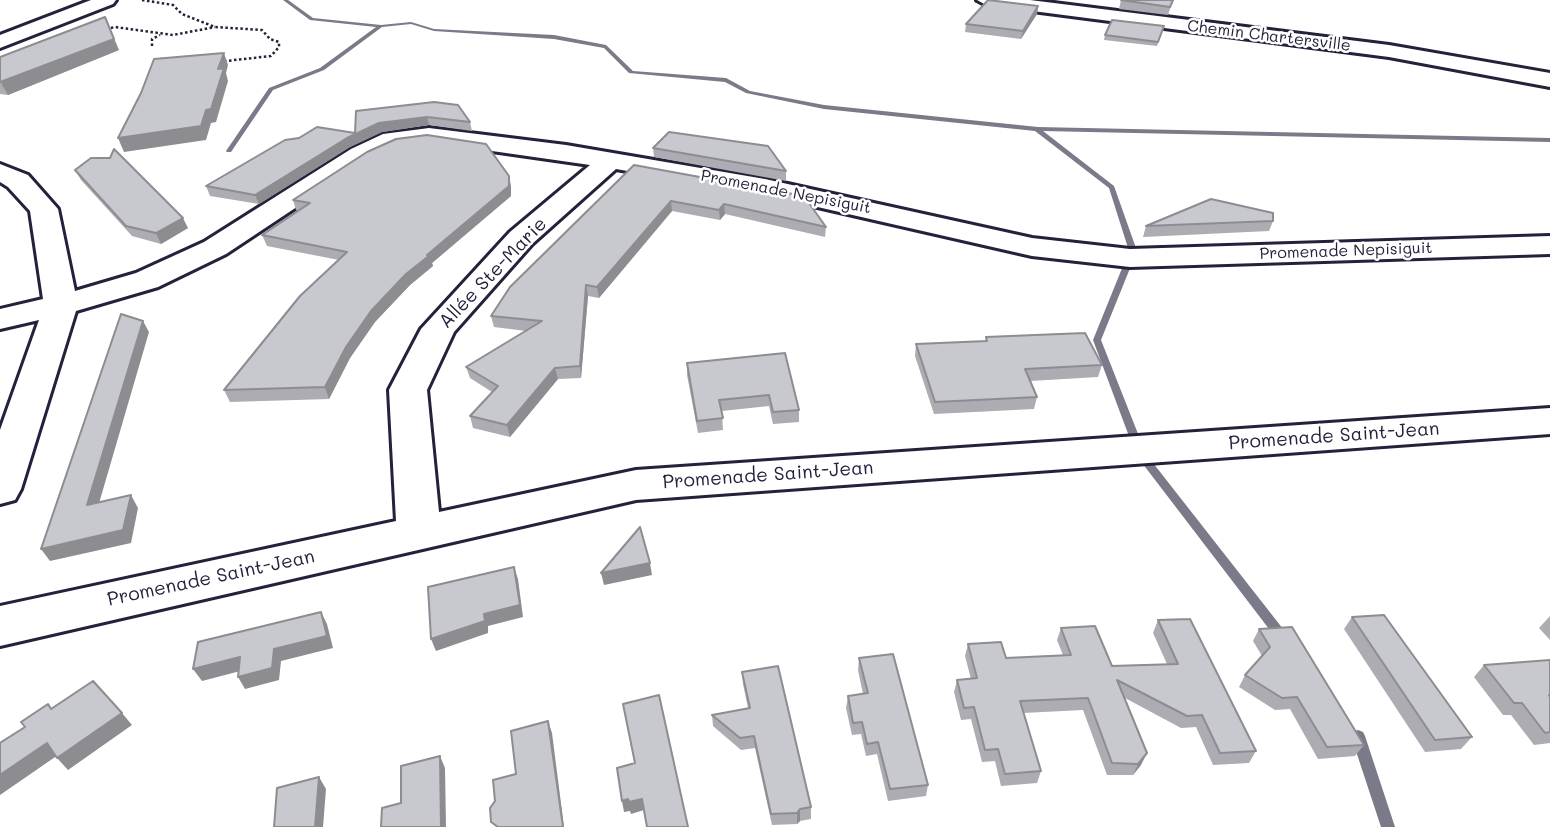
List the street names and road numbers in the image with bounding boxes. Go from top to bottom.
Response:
street label: Chemin Chartersville [1186,16,1352,56]
street label: Promenade Nepisiguit [699,166,873,218]
street label: Allée Ste-Marie [434,213,552,333]
street label: Promenade Nepisiguit [1259,238,1433,264]
street label: Promenade Saint-Jean [1228,417,1440,455]
street label: Promenade Saint-Jean [662,456,874,494]
street label: Promenade Saint-Jean [105,545,317,611]

